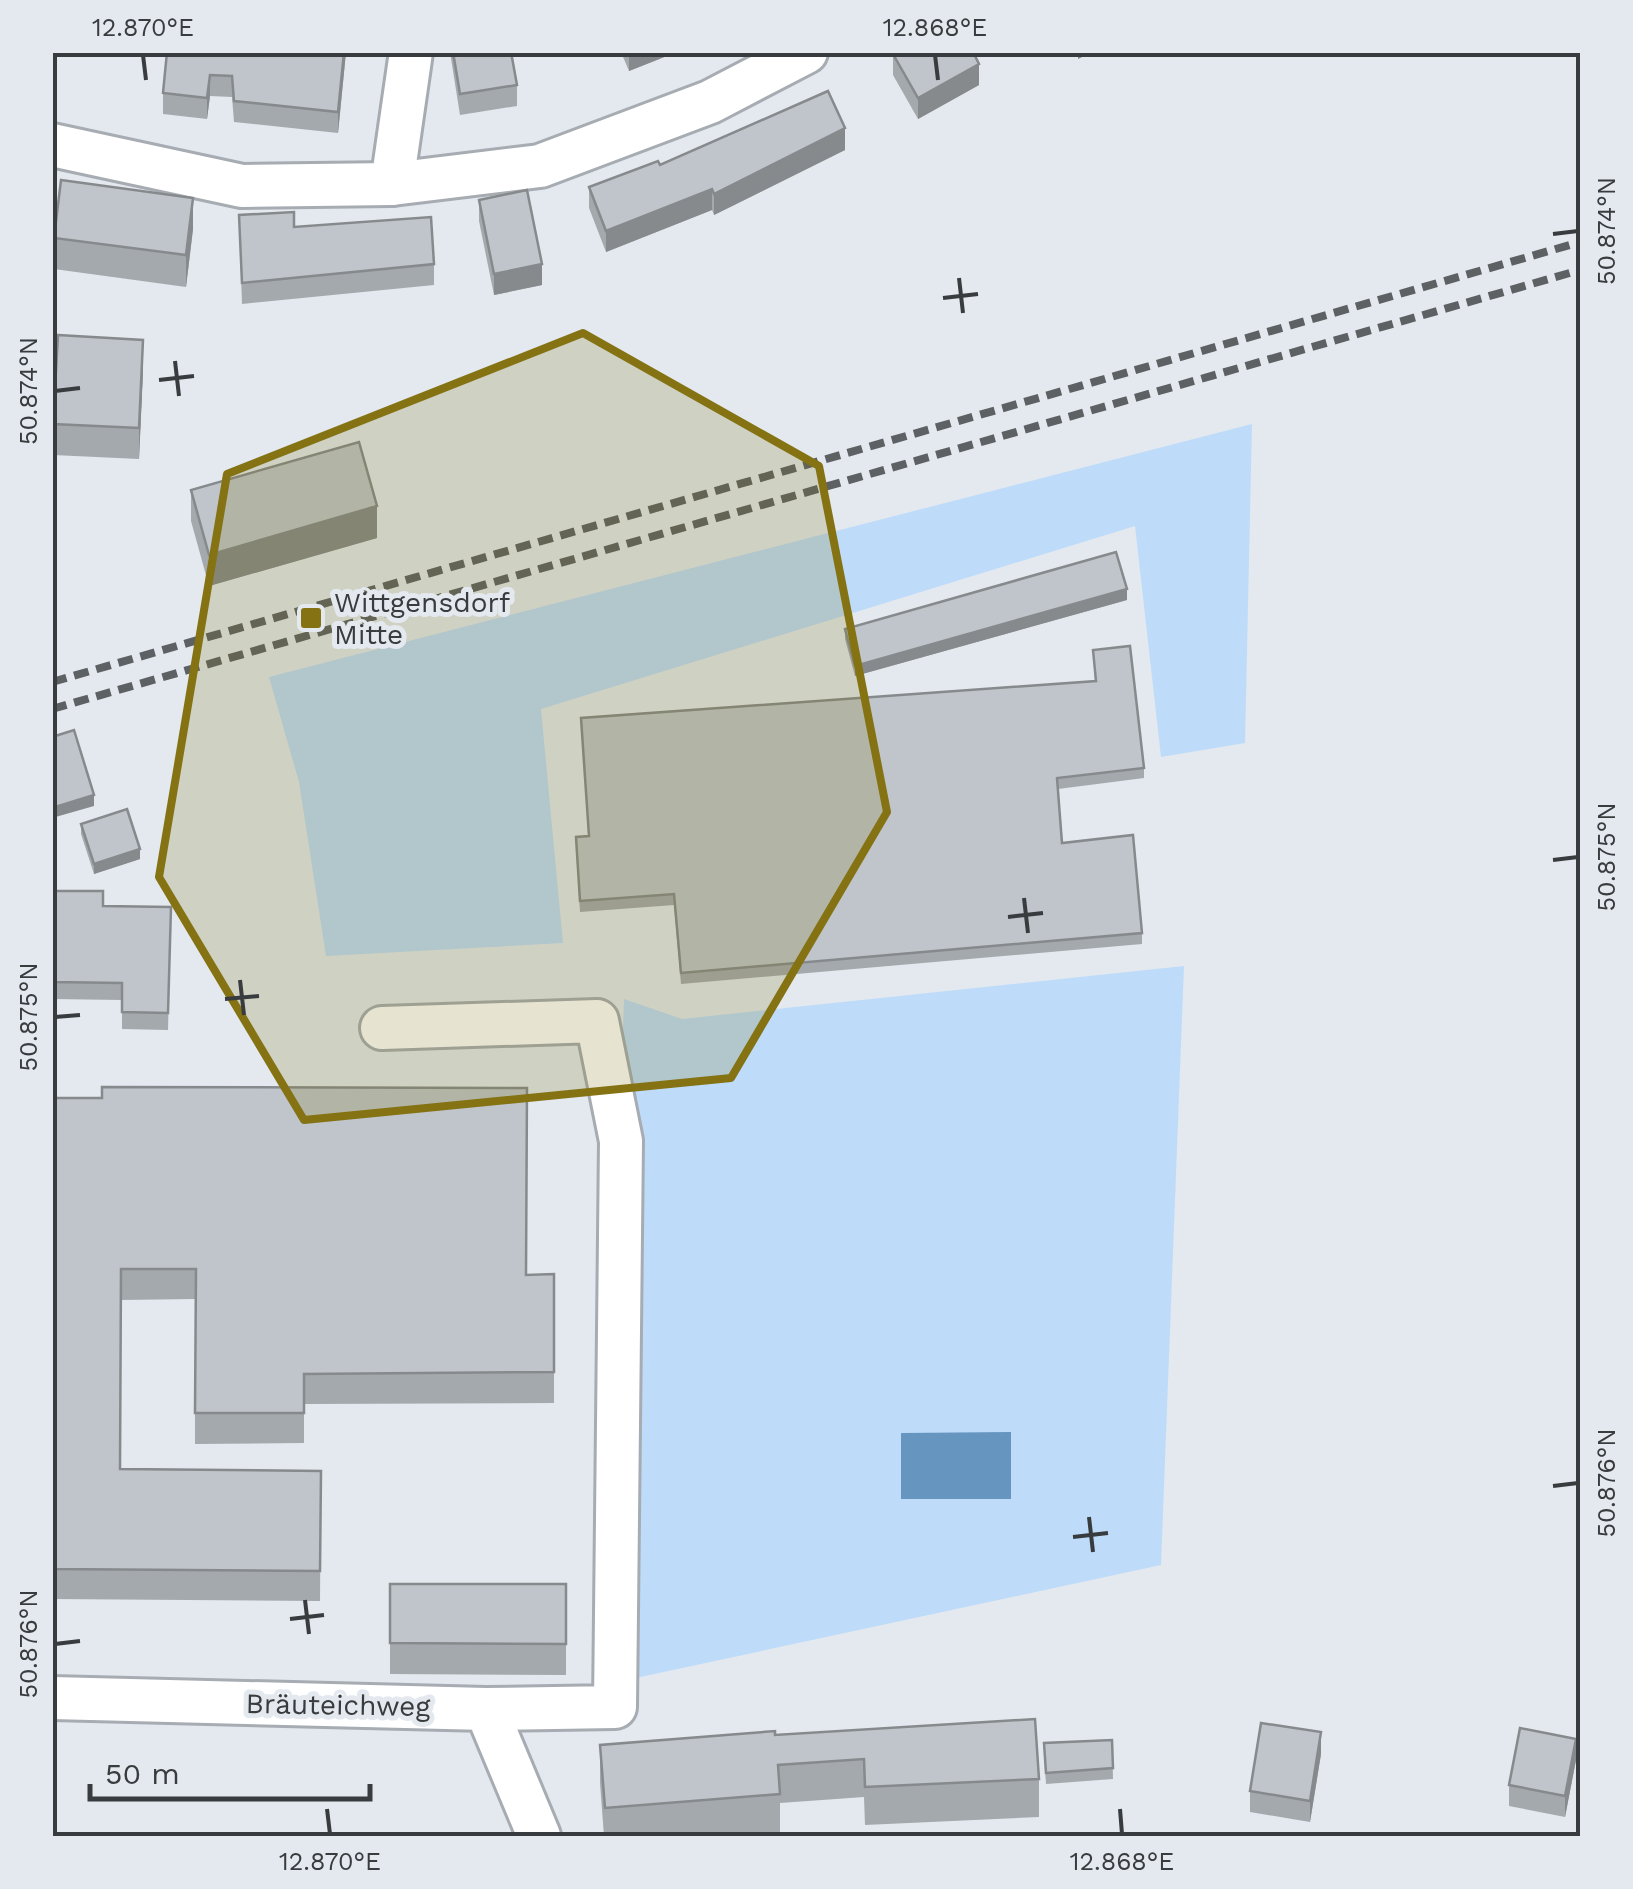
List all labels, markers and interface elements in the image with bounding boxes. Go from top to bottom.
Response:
text: 12.870°E [92,13,194,42]
text: 12.868°E [883,13,987,42]
text: 50.874°N [1592,177,1621,285]
text: 50.874°N [14,337,43,445]
place label: Wittgensdorf Mitte [334,586,510,651]
marker: Wittgensdorf Mitte [298,605,324,631]
text: 50.875°N [1592,803,1621,911]
text: 50.875°N [14,963,43,1071]
text: 50.876°N [1592,1428,1621,1538]
text: 50.876°N [14,1589,43,1699]
street label: Bräuteichweg [245,1687,431,1723]
scale bar [90,1739,370,1801]
text: 50 m [105,1756,180,1791]
text: 12.870°E [279,1847,381,1876]
text: 12.868°E [1070,1847,1174,1876]

